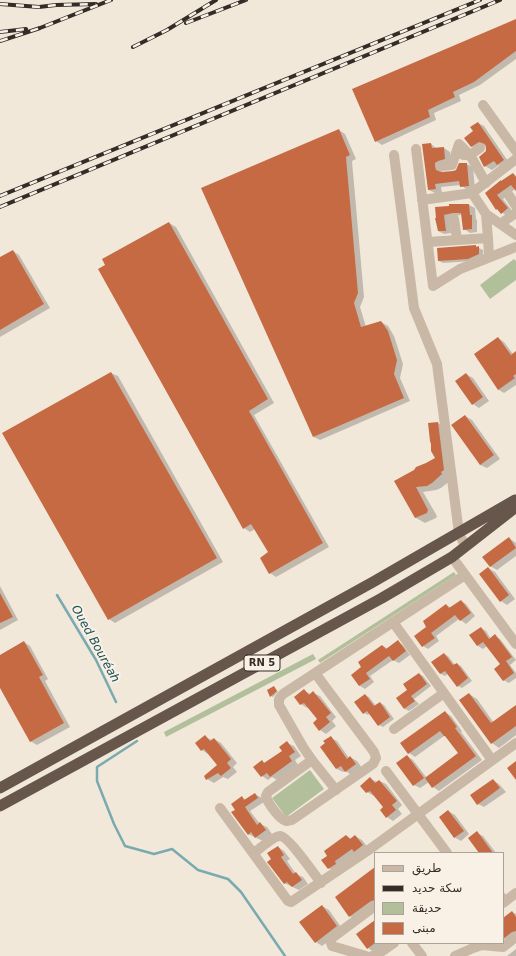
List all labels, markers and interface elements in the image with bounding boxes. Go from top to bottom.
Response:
water label: Oued Bouréah [68,603,122,685]
road number: RN 5 [244,655,280,671]
legend [374,852,504,944]
text: طريق [412,861,442,875]
text: سكة حديد [412,881,462,895]
text: حديقة [412,901,442,915]
text: مبنى [412,921,436,935]

